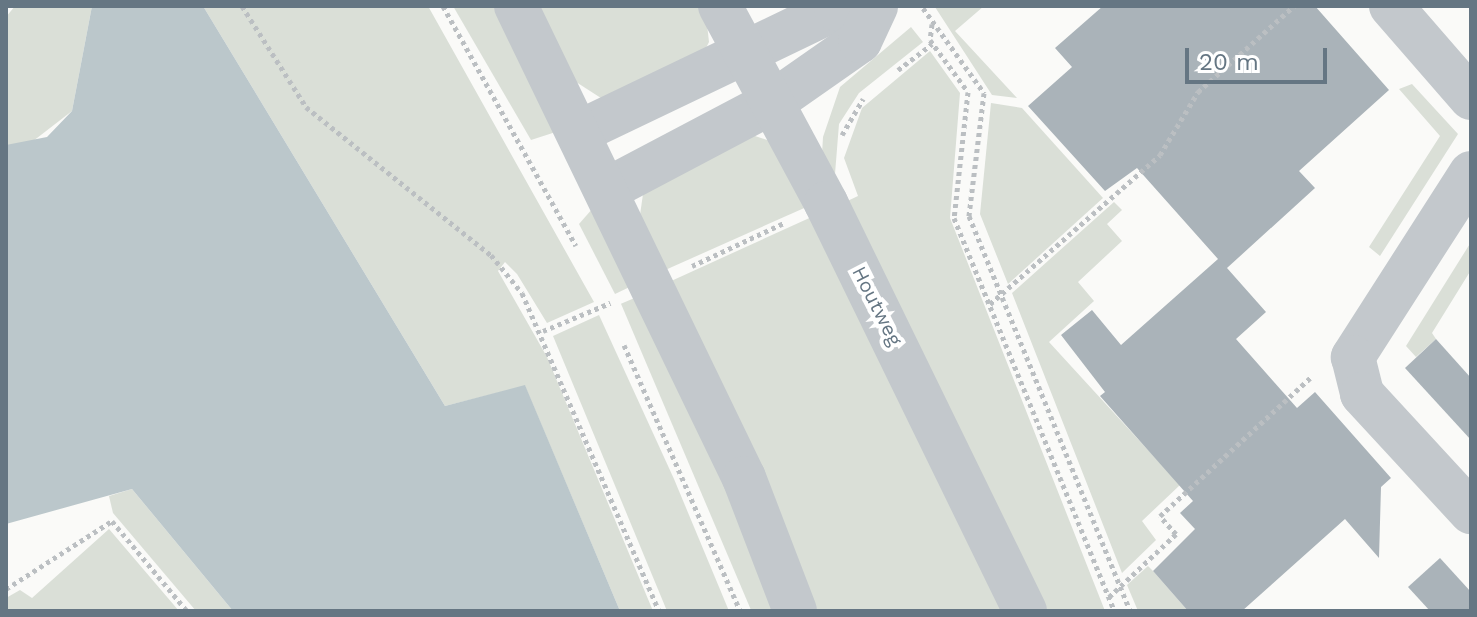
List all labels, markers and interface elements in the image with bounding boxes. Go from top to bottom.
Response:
scale bar [1189,32,1331,82]
text: 20 m [1199,48,1259,76]
street label: Houtweg [847,262,907,350]

